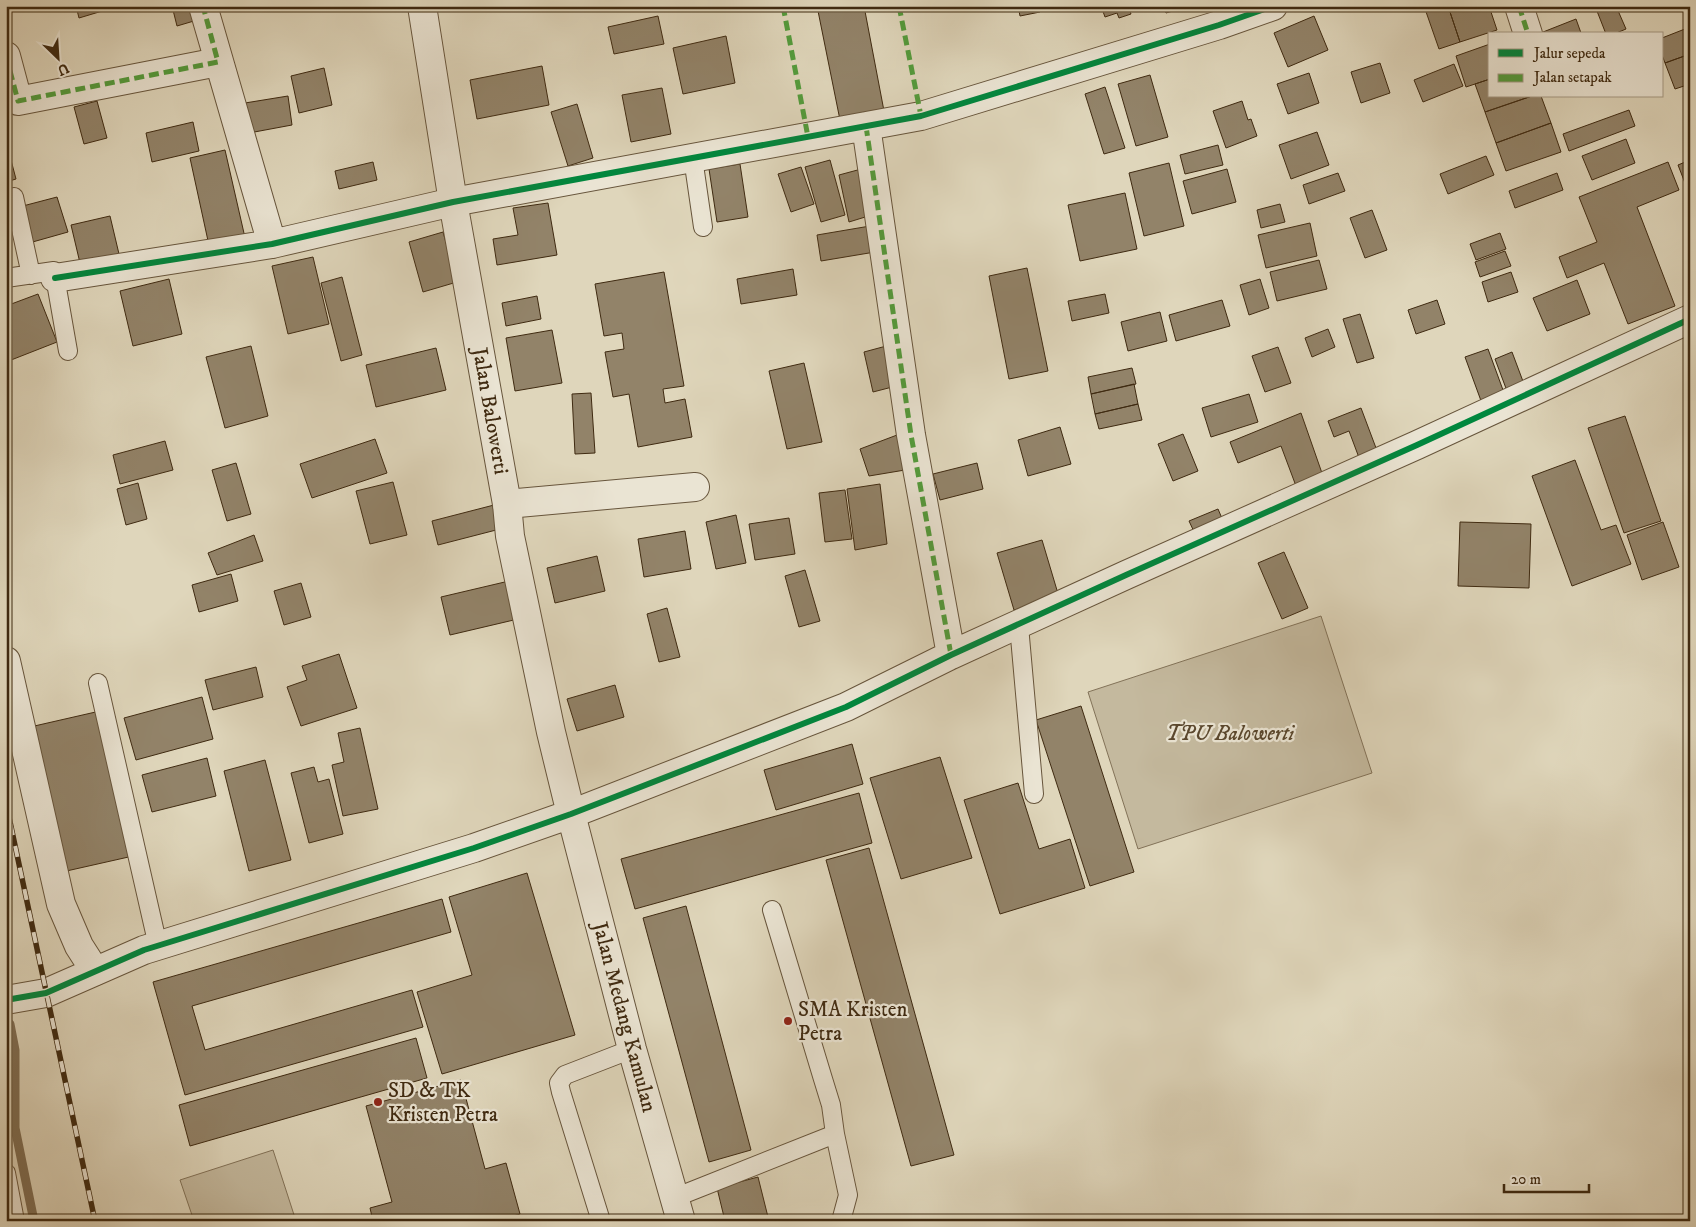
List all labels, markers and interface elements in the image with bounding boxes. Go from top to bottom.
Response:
north arrow [32,32,82,82]
legend [1488,32,1664,98]
text: Jalur sepeda [1532,44,1606,63]
text: U [54,58,72,79]
text: Jalan setapak [1532,68,1612,87]
street label: Jalan Balowerti [466,344,514,477]
park label: TPU Balowerti [1166,721,1296,747]
street label: Jalan Medang Kamulan [586,917,662,1115]
place label: SMA Kristen Petra [798,997,907,1047]
marker: SMA Kristen Petra [782,1015,794,1027]
place label: SD & TK Kristen Petra [388,1078,498,1128]
marker: SD & TK Kristen Petra [372,1096,384,1108]
scale bar [1504,1162,1588,1194]
text: 20 m [1511,1170,1541,1189]

